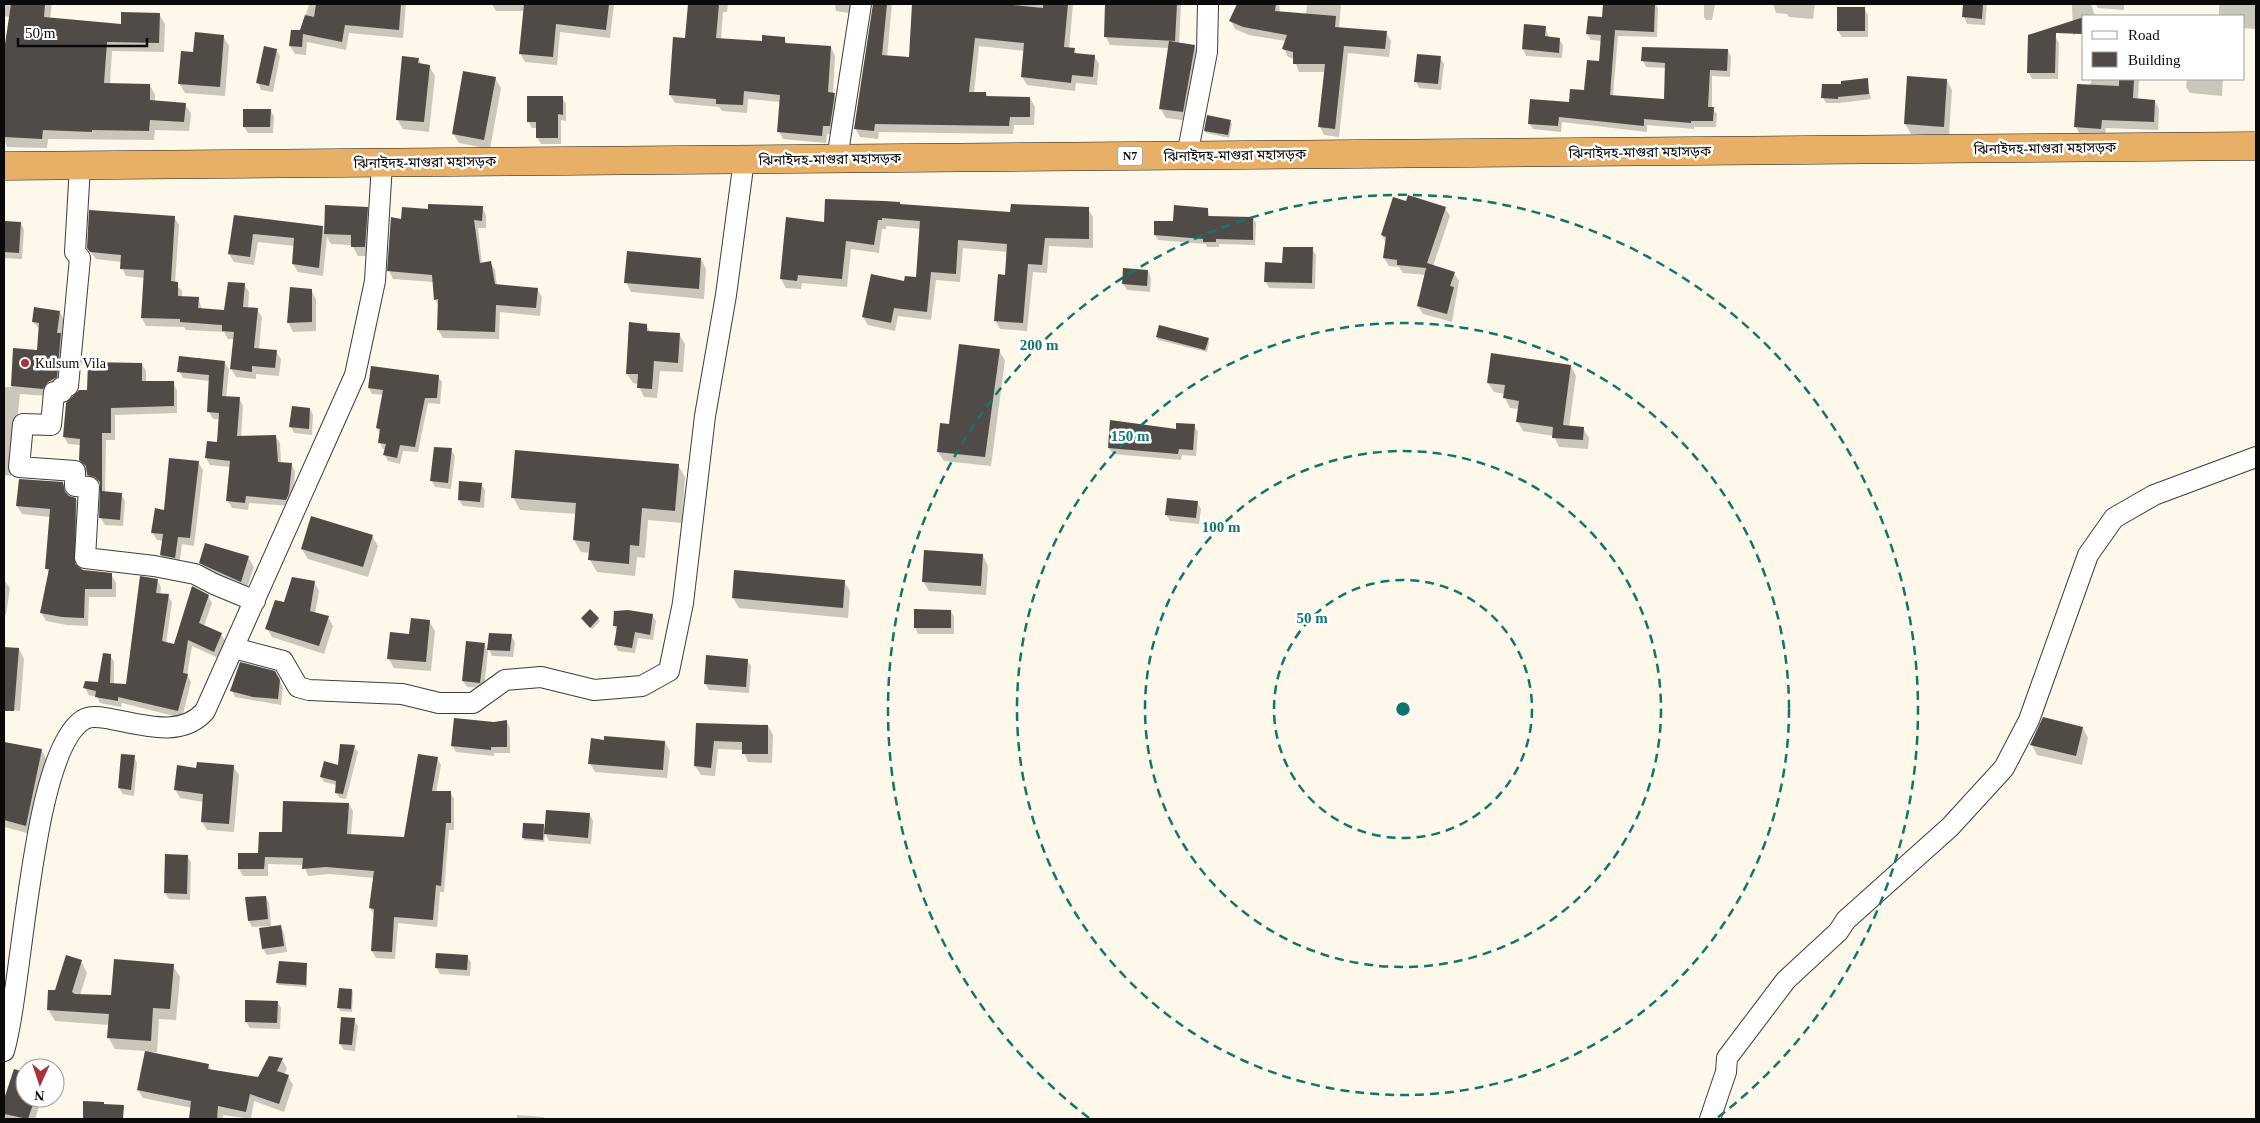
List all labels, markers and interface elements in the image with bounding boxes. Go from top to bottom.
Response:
scale bar [18,15,146,47]
legend [2082,15,2245,80]
text: 50 m [25,25,56,41]
text: Road [2128,27,2160,43]
text: Building [2128,52,2181,68]
street label: ঝিনাইদহ-মাগুরা মহাসড়ক [1973,139,2117,157]
street label: ঝিনাইদহ-মাগুরা মহাসড়ক [1568,143,1712,161]
road number: N7 [1118,146,1142,166]
street label: ঝিনাইদহ-মাগুরা মহাসড়ক [1163,146,1307,164]
street label: ঝিনাইদহ-মাগুরা মহাসড়ক [758,150,902,168]
street label: ঝিনাইদহ-মাগুরা মহাসড়ক [353,153,497,171]
text: 200 m [1020,337,1059,353]
place label: Kulsum Vila [35,356,107,371]
marker: Kulsum Vila [19,357,31,369]
text: 150 m [1111,428,1150,444]
text: 100 m [1202,519,1241,535]
text: 50 m [1296,610,1328,626]
centre of rings [1394,700,1412,718]
north arrow [15,1058,65,1108]
text: N [34,1088,45,1103]

